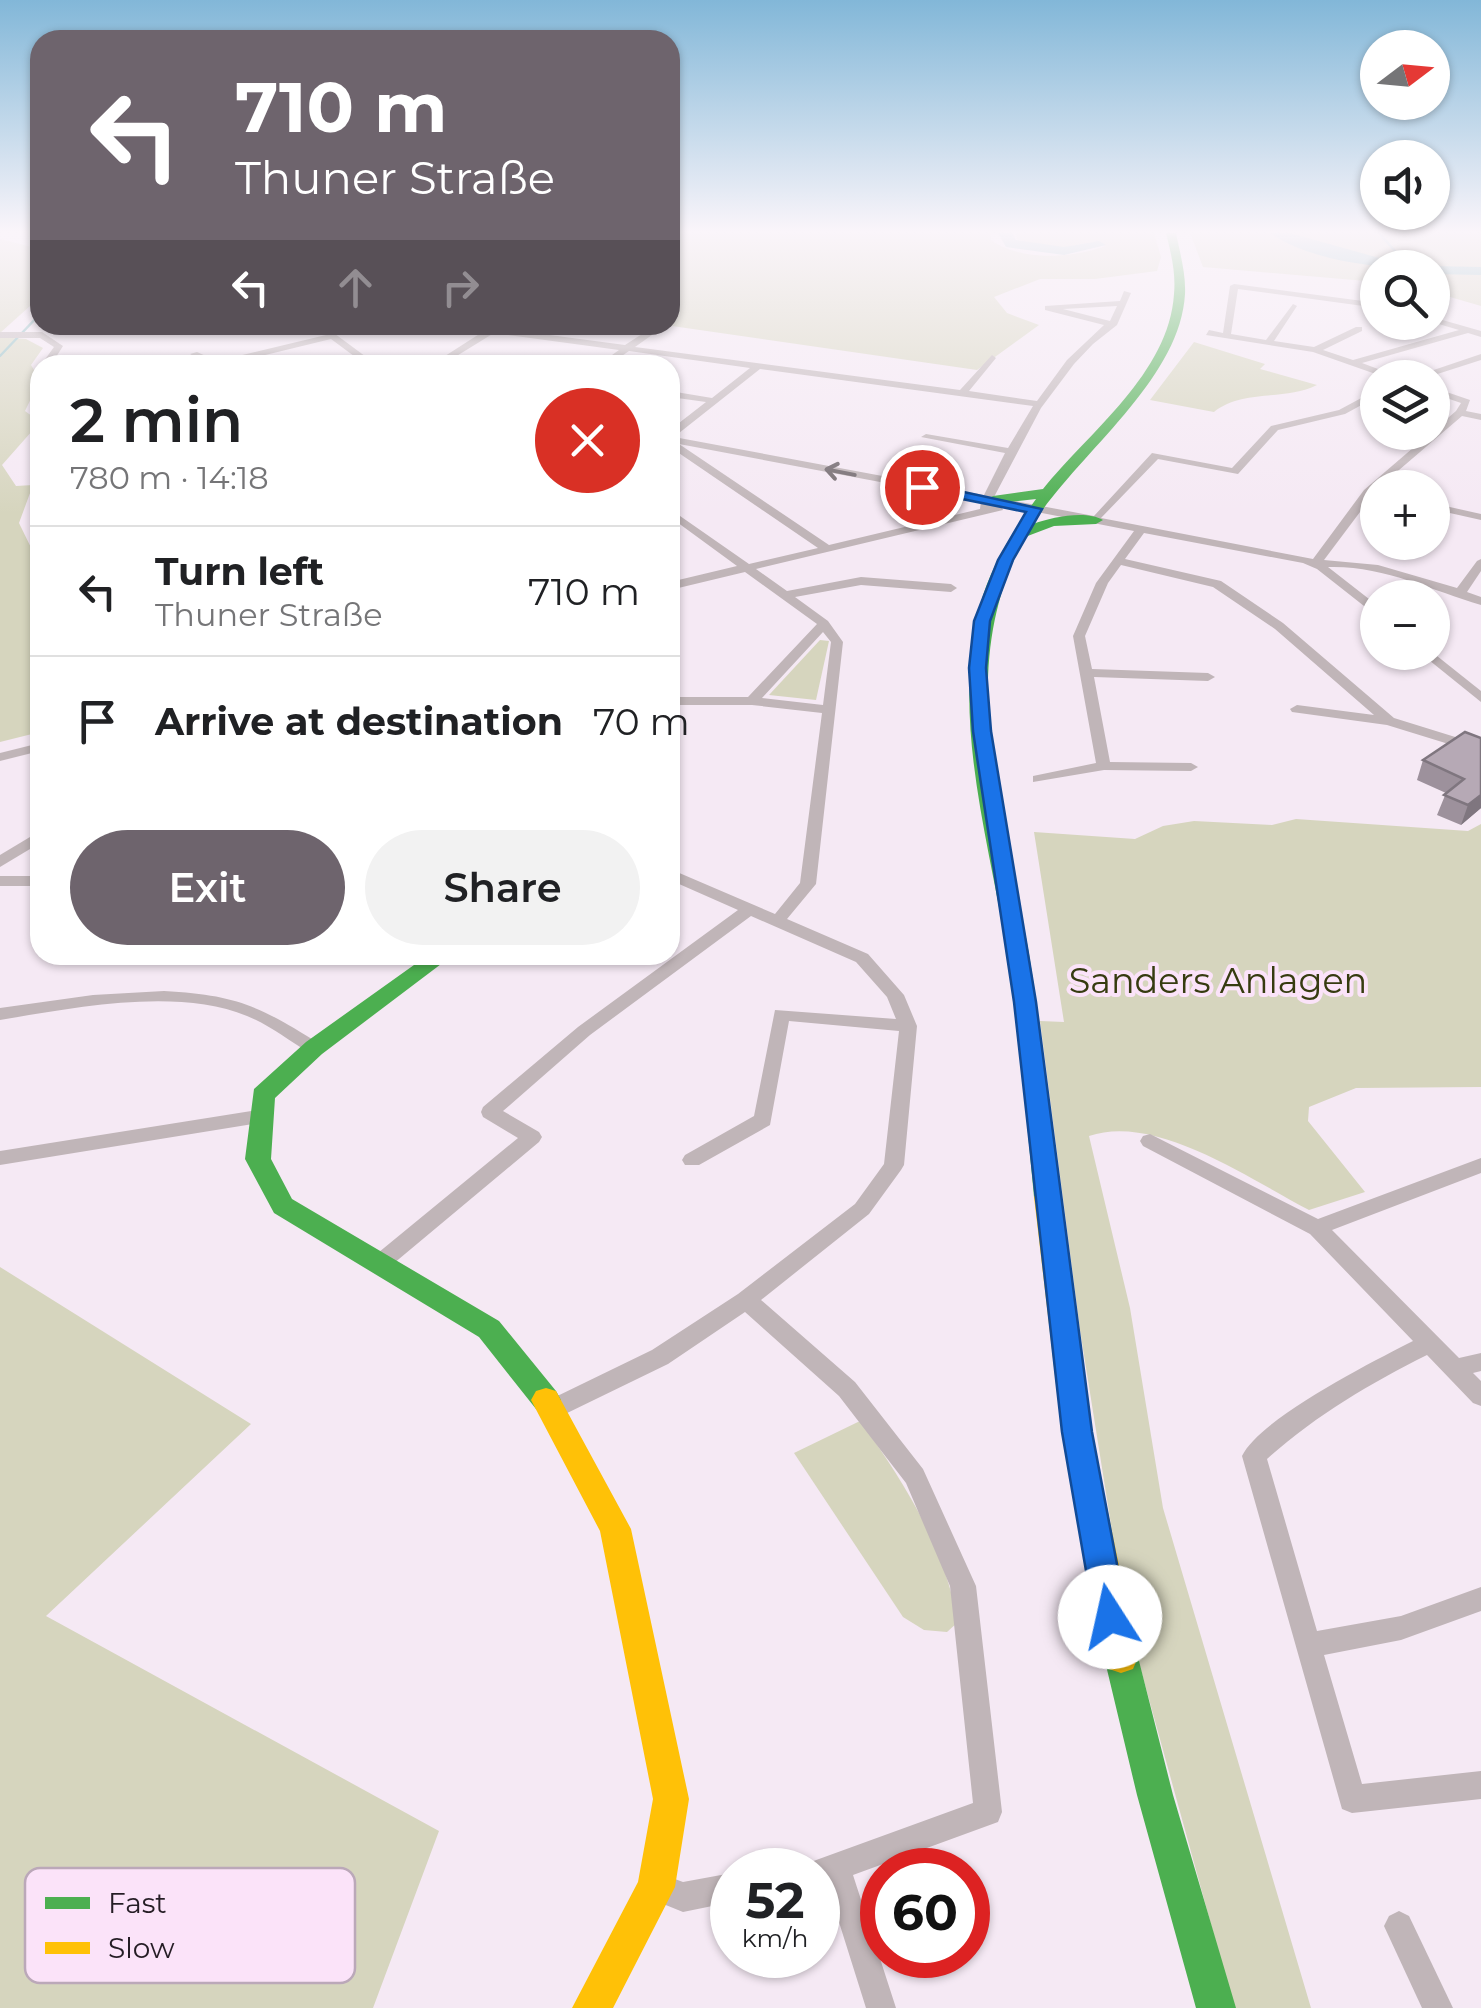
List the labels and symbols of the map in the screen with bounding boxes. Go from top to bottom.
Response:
north arrow [1360,30,1450,120]
pin [880,445,965,530]
one-way arrow [825,462,857,481]
park label: Sanders Anlagen [1069,959,1367,1002]
position arrow [1058,1565,1162,1669]
speed limit sign: 60 [860,1848,990,1978]
legend [25,1868,355,1983]
text: Fast [108,1886,167,1920]
text: Slow [108,1931,175,1965]

